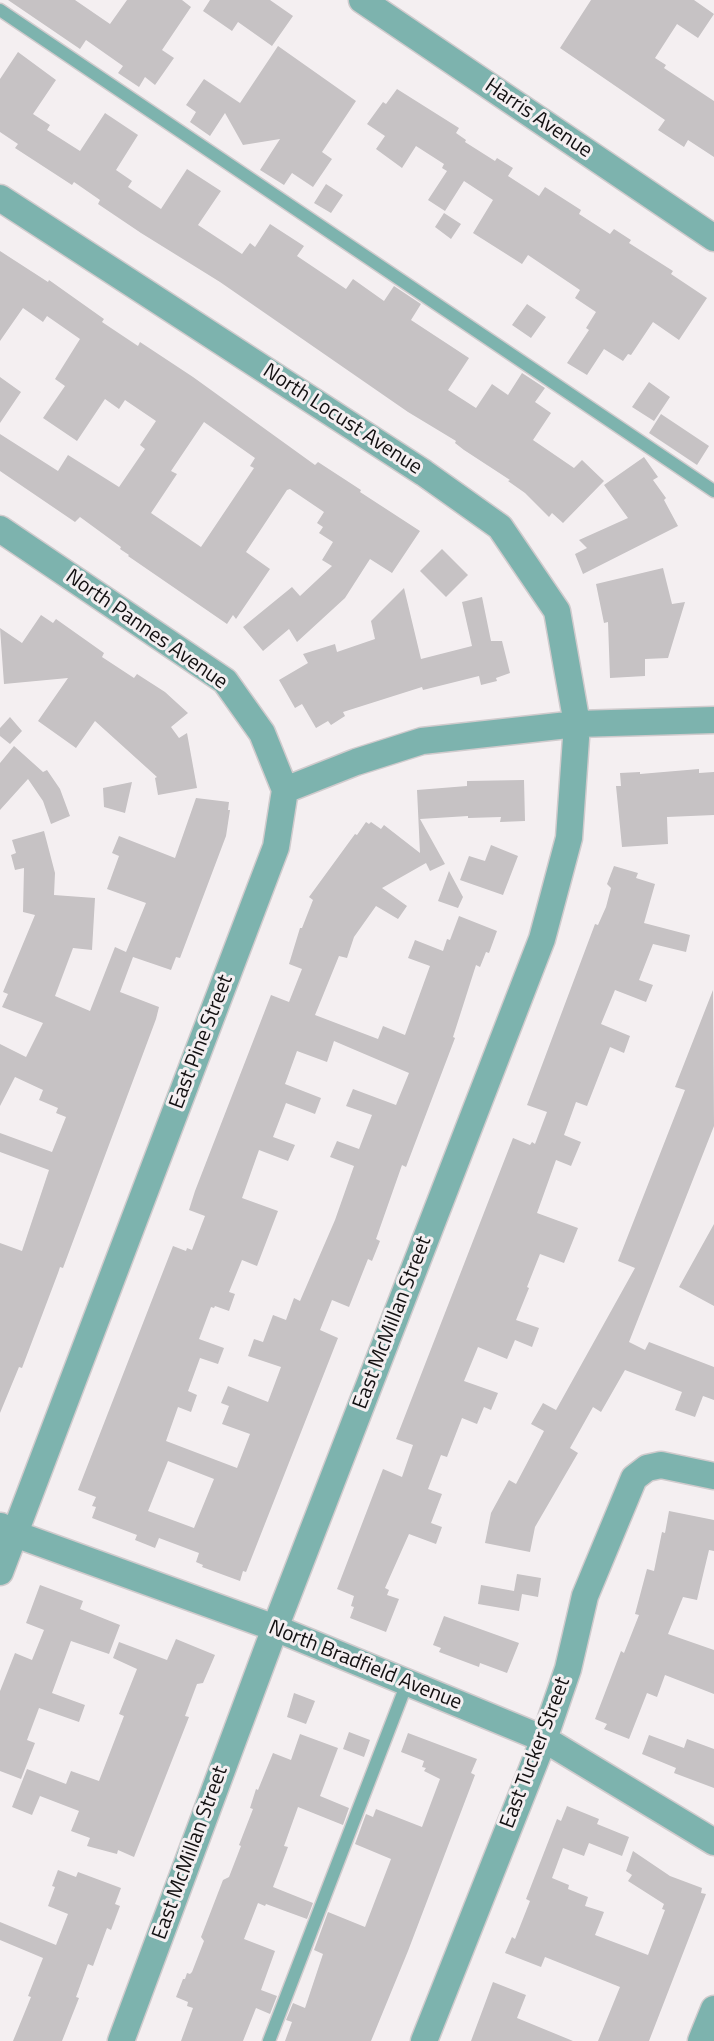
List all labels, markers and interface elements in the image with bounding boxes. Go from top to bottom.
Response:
street label: Harris Avenue [480,74,596,164]
street label: North Locust Avenue [258,359,426,481]
street label: North Pannes Avenue [60,565,232,695]
street label: East Pine Street [165,971,239,1113]
street label: East McMillan Street [348,1233,438,1413]
street label: North Bradfield Avenue [265,1616,465,1716]
street label: East Tucker Street [496,1674,576,1832]
street label: East McMillan Street [148,1763,234,1943]

